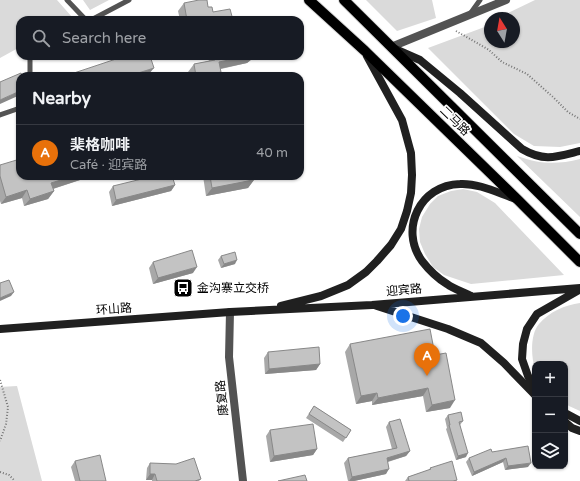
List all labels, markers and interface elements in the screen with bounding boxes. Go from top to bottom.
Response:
north arrow [484,12,520,48]
search box [16,16,304,60]
icon: search [30,27,52,49]
text: Search here [62,29,146,47]
text: Nearby [32,88,91,109]
street label: 二马路 [437,103,473,139]
text: 棐格咖啡 [70,136,130,154]
text: A [40,145,50,161]
text: 40 m [256,145,288,161]
text: Café · 迎宾路 [70,157,147,173]
bus stop icon: 金沟寨立交桥 [172,277,194,299]
place label: 金沟寨立交桥 [197,281,269,295]
street label: 迎宾路 [385,281,423,299]
street label: 环山路 [96,301,132,317]
your location [393,306,413,326]
pin: A [414,343,440,376]
map controls [532,361,568,469]
button: + [532,361,568,397]
street label: 康复路 [213,379,231,417]
button: − [532,397,568,433]
button: layers [532,433,568,469]

